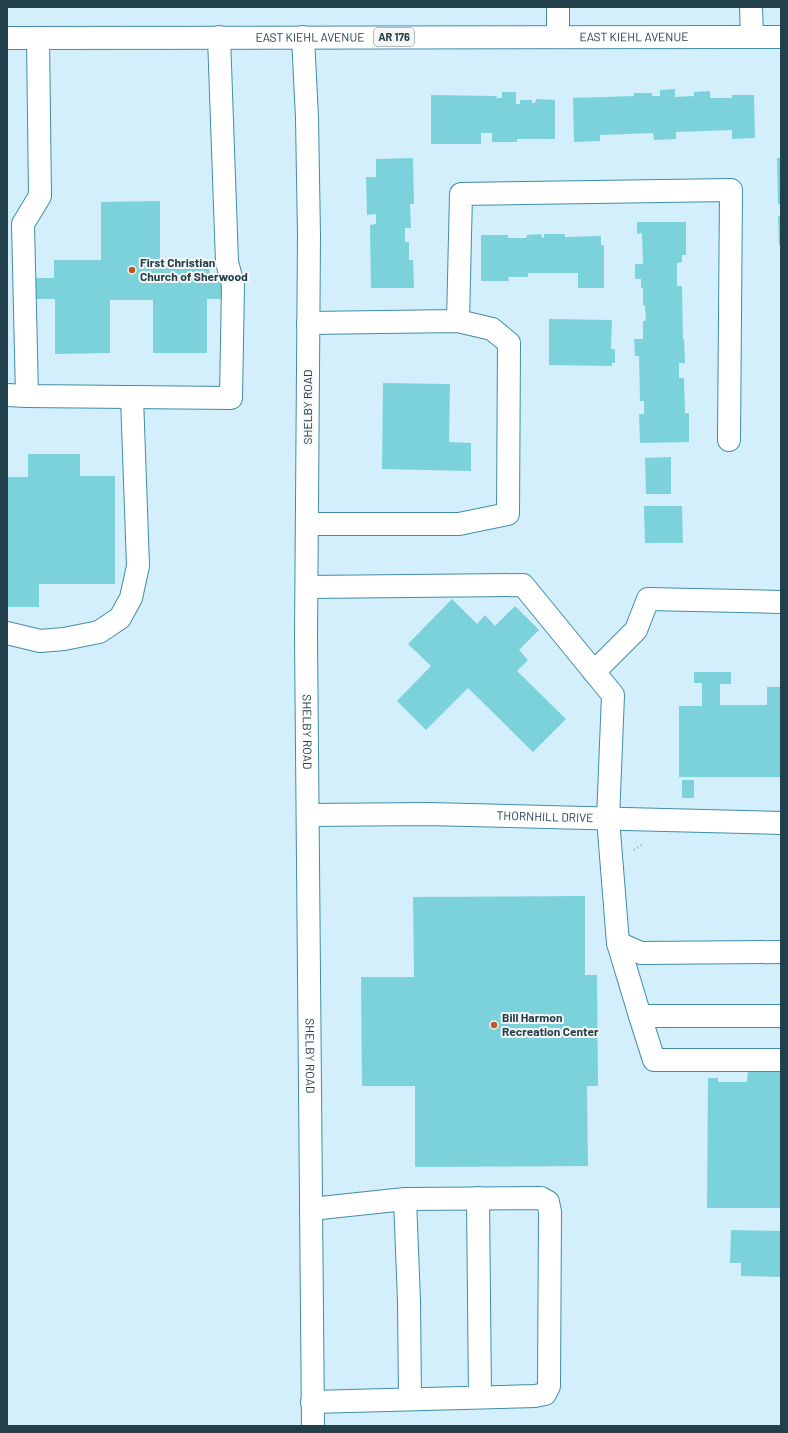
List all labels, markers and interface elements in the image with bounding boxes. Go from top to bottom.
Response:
road number: AR 176 [374,28,414,46]
street label: EAST KIEHL AVENUE [579,29,689,43]
street label: EAST KIEHL AVENUE [255,30,365,44]
place label: First Christian Church of Sherwood [140,255,248,283]
marker: First Christian Church of Sherwood [127,265,137,275]
street label: SHELBY ROAD [300,370,314,444]
street label: SHELBY ROAD [301,694,315,769]
street label: THORNHILL DRIVE [496,808,594,824]
place label: Bill Harmon Recreation Center [502,1010,599,1038]
street label: SHELBY ROAD [303,1018,318,1093]
marker: Bill Harmon Recreation Center [489,1020,499,1030]

